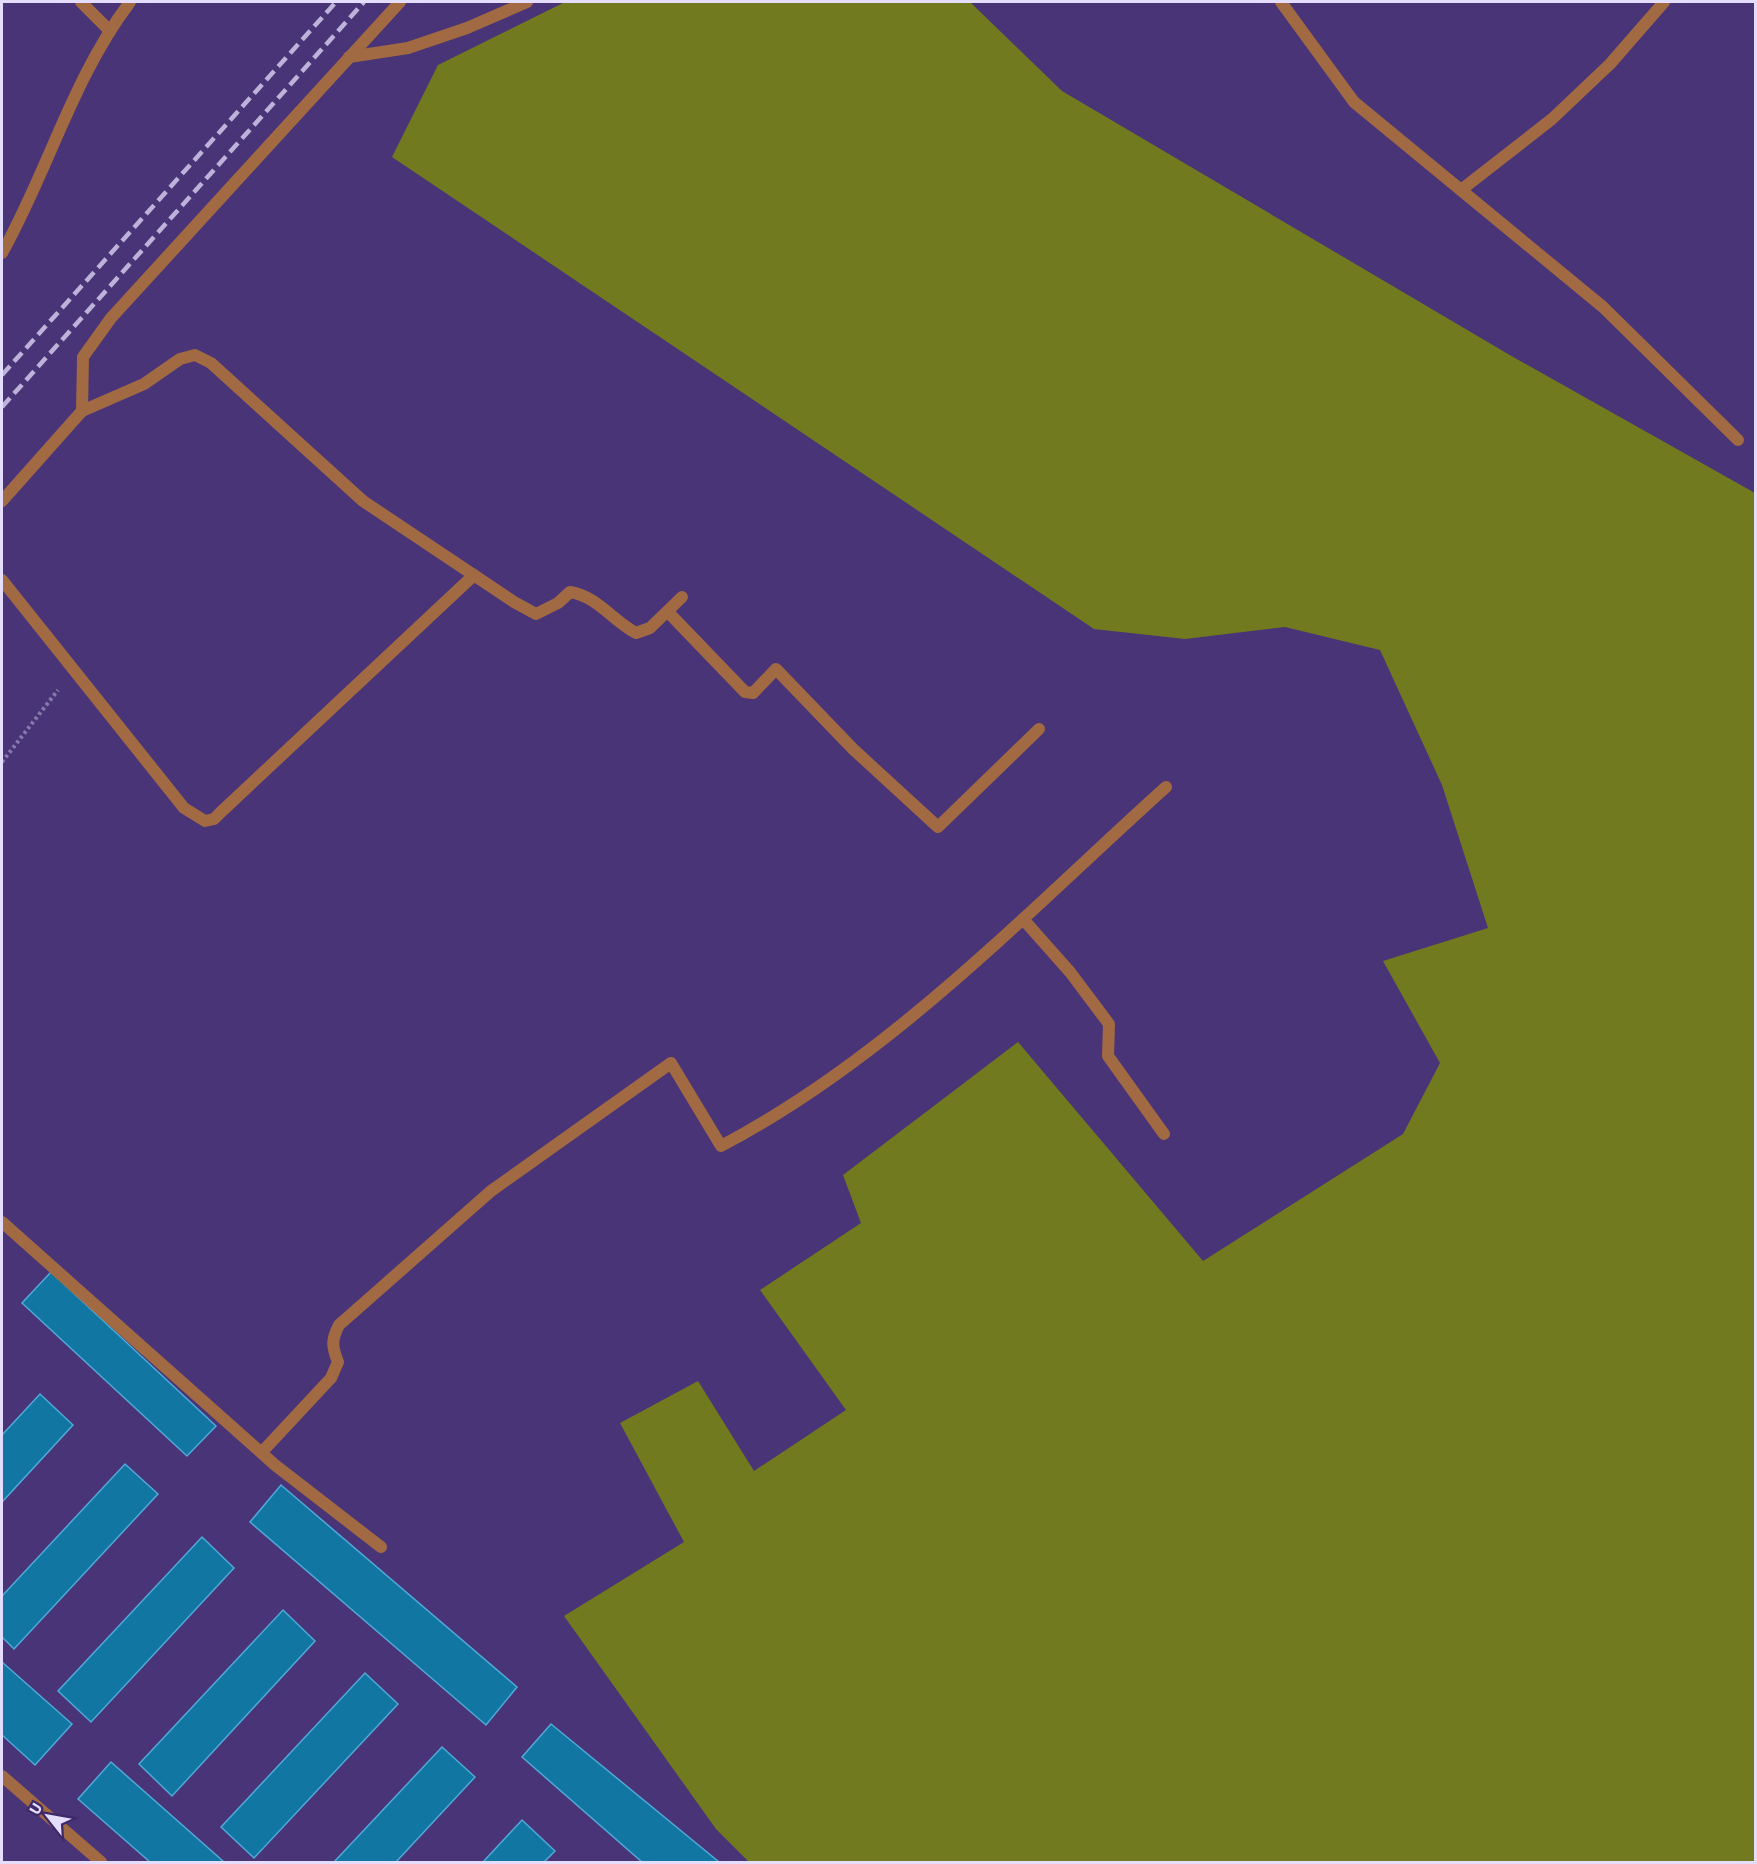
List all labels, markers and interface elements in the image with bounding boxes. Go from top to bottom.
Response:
north arrow [18,1786,78,1846]
text: U [24,1799,48,1819]

